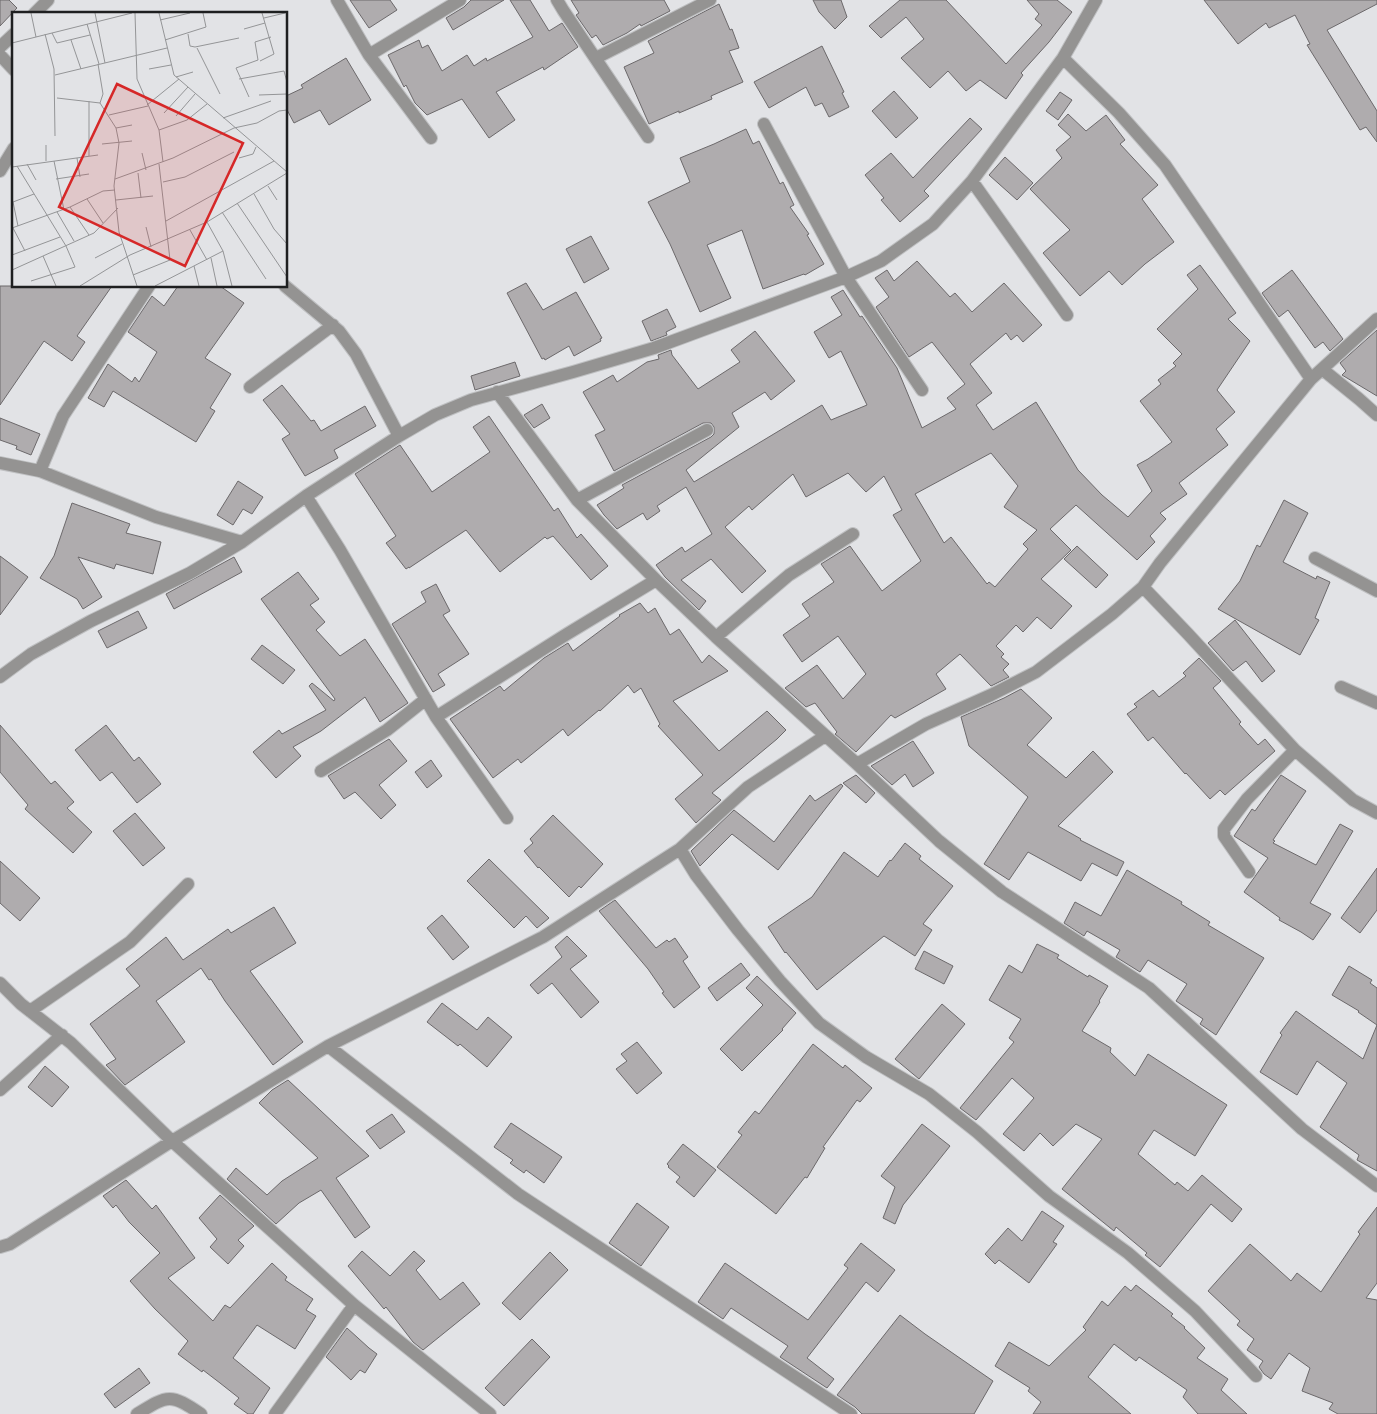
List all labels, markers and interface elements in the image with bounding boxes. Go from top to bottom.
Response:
inset map [12,12,288,288]

